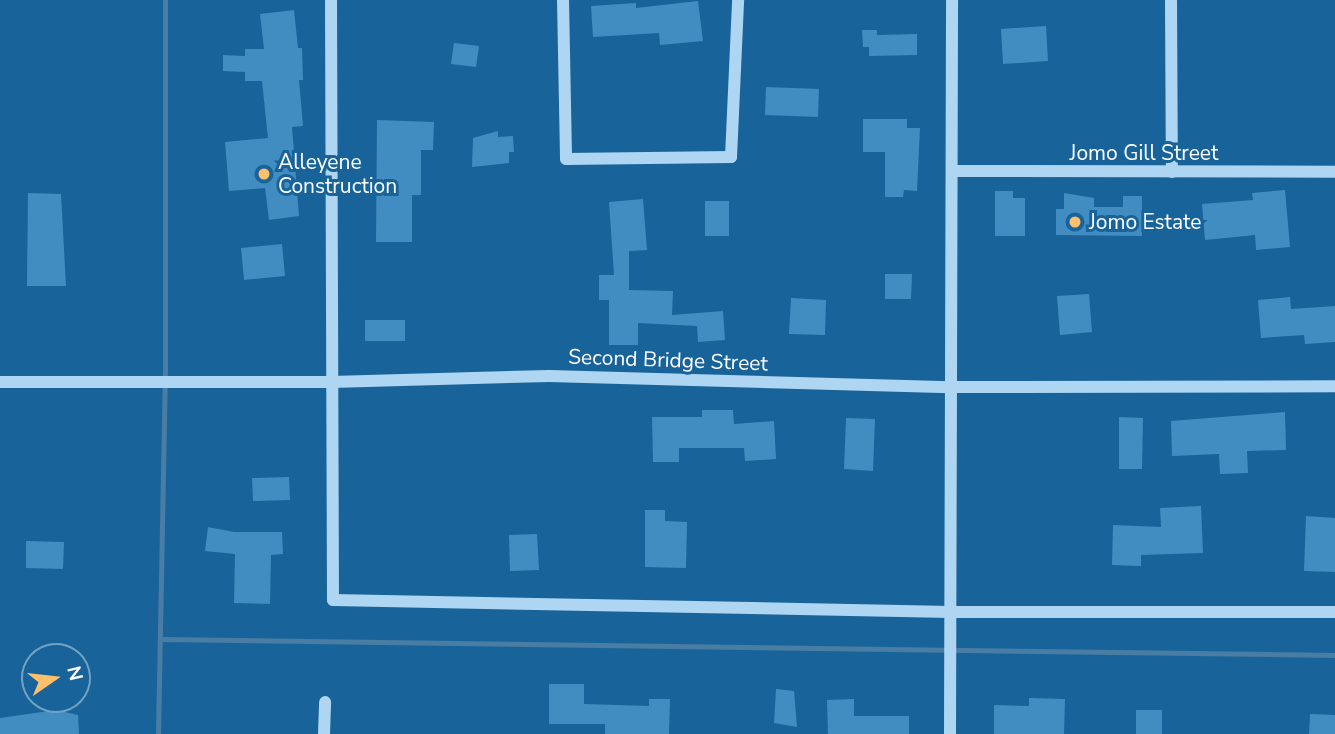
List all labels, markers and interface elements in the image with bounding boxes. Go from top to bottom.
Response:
street label: Jomo Gill Street [1070,140,1218,166]
place label: Alleyene Construction [278,149,397,199]
marker: Alleyene Construction [256,166,272,182]
place label: Jomo Estate [1089,209,1202,235]
marker: Jomo Estate [1067,214,1083,230]
street label: Second Bridge Street [568,344,768,376]
north arrow [21,643,91,713]
text: N [60,663,89,683]

